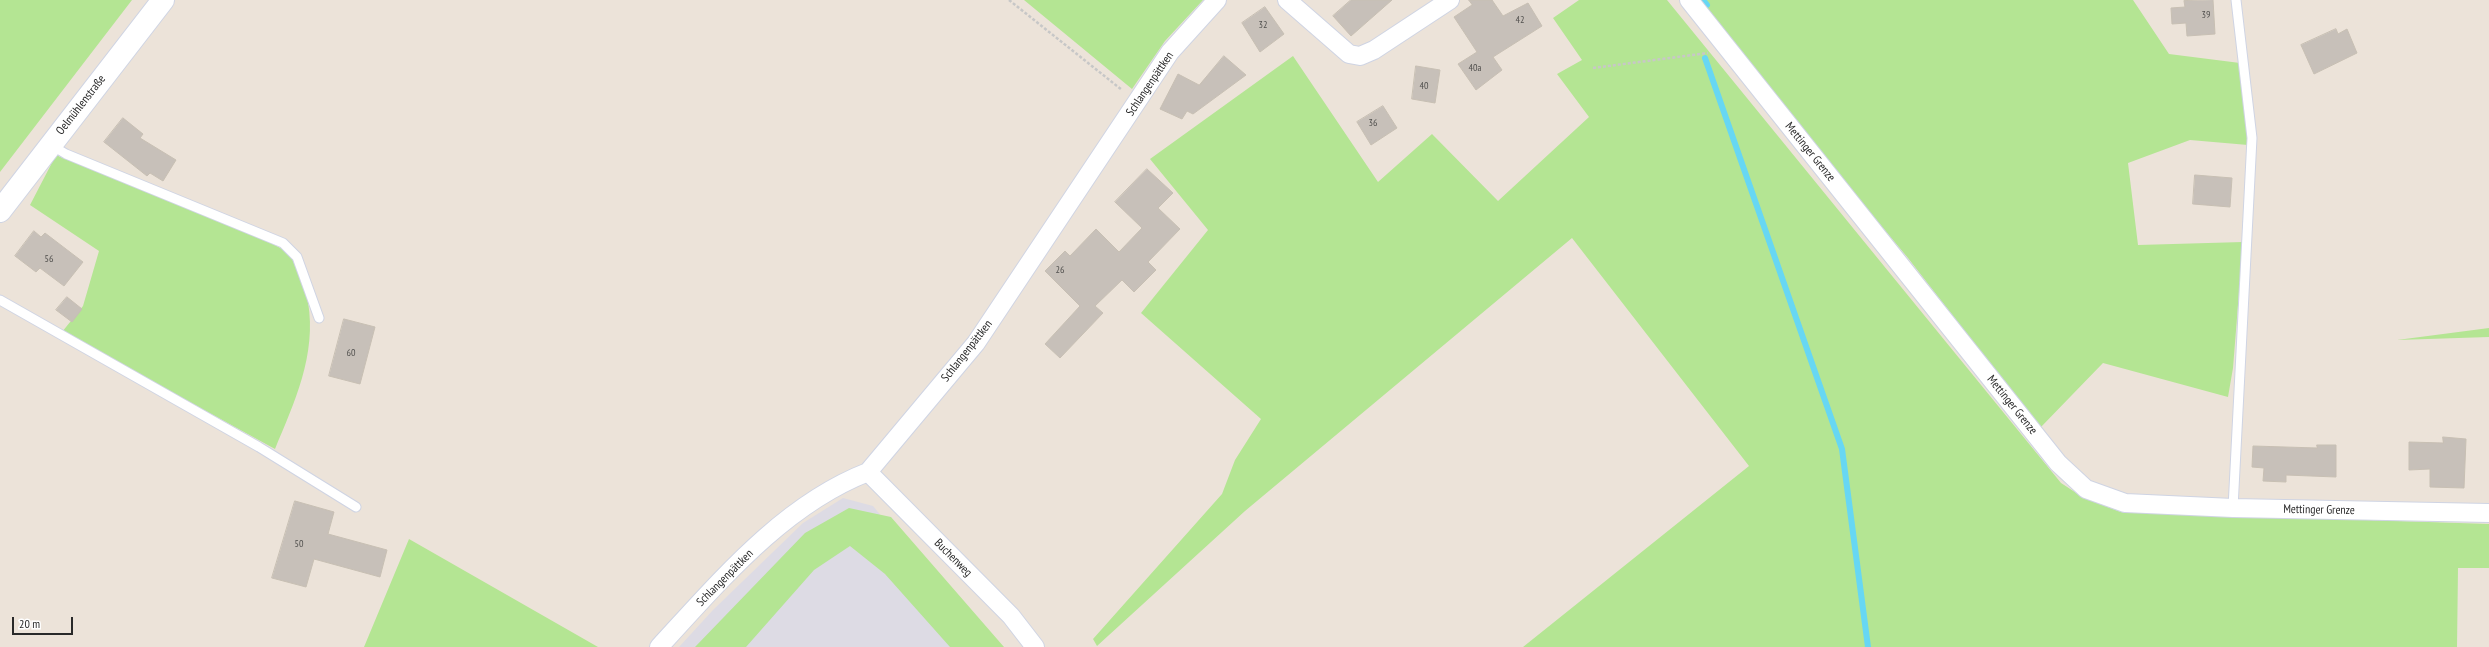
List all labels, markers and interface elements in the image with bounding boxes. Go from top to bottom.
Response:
house number: 39 [2202,9,2210,21]
house number: 42 [1516,14,1524,26]
house number: 32 [1259,19,1267,31]
street label: Schlangenpättken [1123,49,1177,119]
house number: 40a [1469,62,1481,74]
street label: Oelmühlenstraße [53,72,109,138]
house number: 40 [1420,80,1428,92]
house number: 36 [1369,117,1377,129]
street label: Mettinger Grenze [1782,120,1838,184]
house number: 56 [45,253,53,265]
house number: 26 [1056,264,1064,276]
street label: Schlangenpättken [938,317,996,385]
house number: 60 [347,347,355,359]
street label: Mettinger Grenze [1984,373,2040,437]
street label: Mettinger Grenze [2283,502,2355,518]
street label: Buchenweg [931,536,975,580]
house number: 50 [295,538,303,550]
street label: Schlangenpättken [694,547,756,609]
scale bar [14,609,75,635]
text: 20 m [19,616,40,631]

